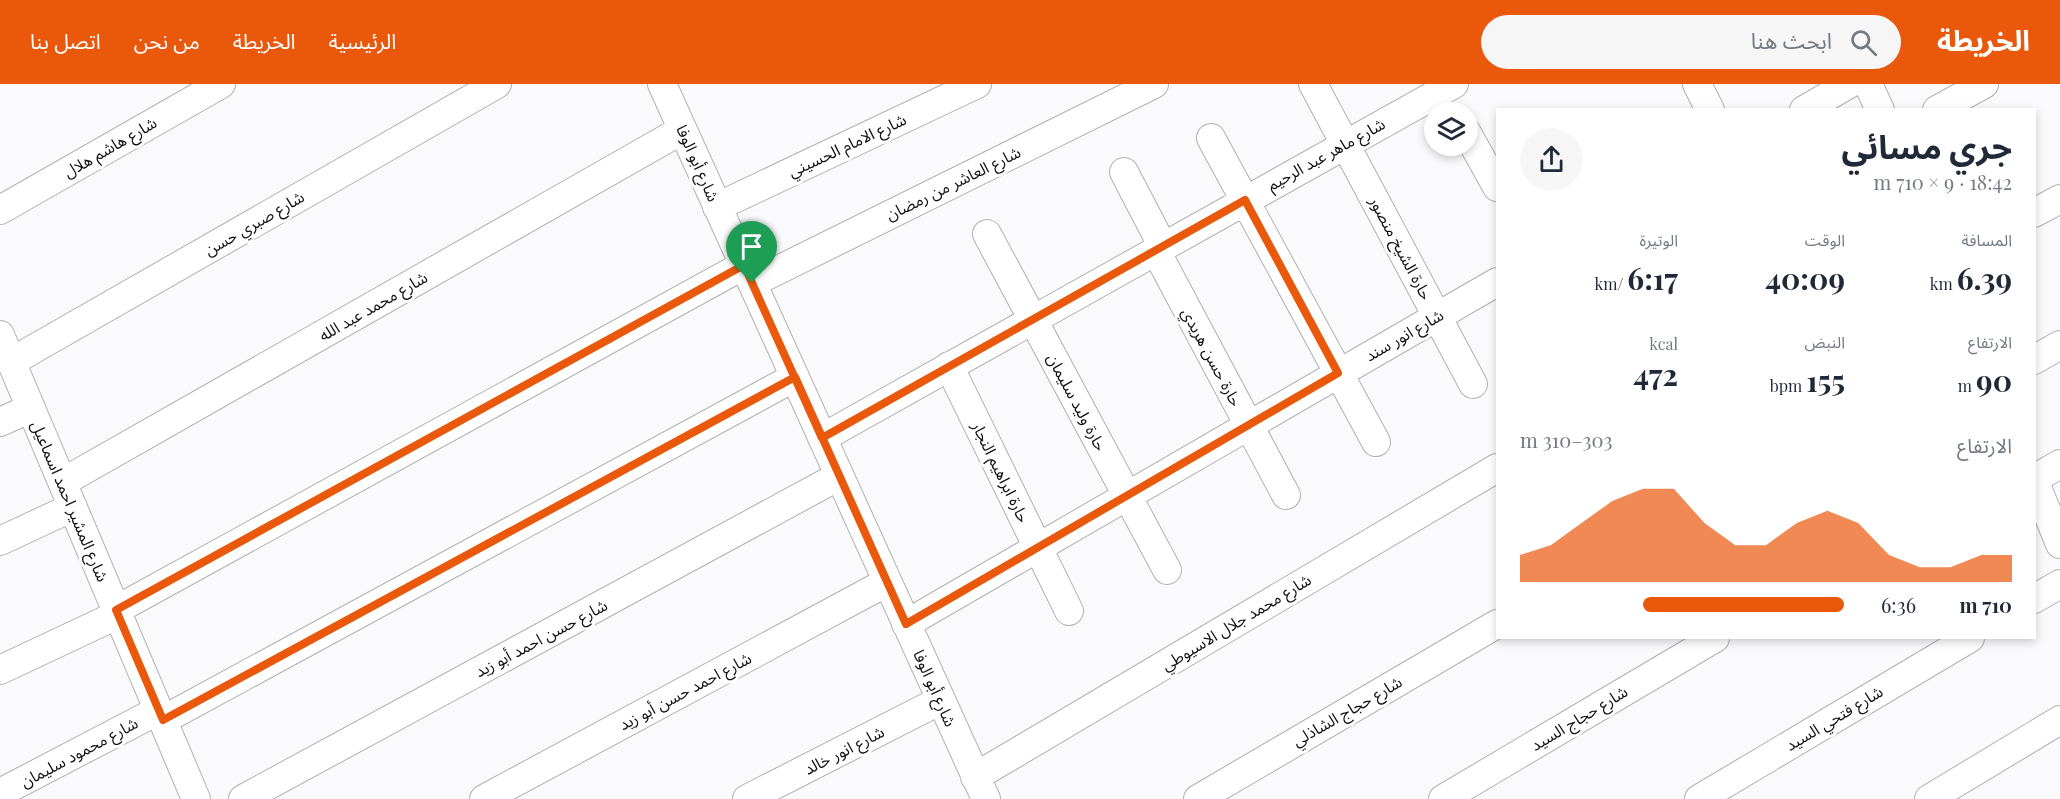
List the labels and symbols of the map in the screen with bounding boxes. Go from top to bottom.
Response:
street label: شارع الامام الحسيني [784,108,911,184]
street label: شارع هاشم هلال [59,111,162,184]
street label: شارع ماهر عبد الرحيم [1263,112,1390,197]
street label: شارع أبو الوفا [669,121,725,206]
street label: شارع العاشر من رمضان [882,141,1025,227]
street label: شارع صبري حسن [200,185,309,262]
street label: حارة الشيخ منصور [1362,192,1438,305]
pin [726,221,777,283]
street label: شارع محمد عبد الله [315,266,432,348]
street label: حارة حسن هريدي [1175,304,1247,411]
street label: شارع انور سند [1361,304,1448,368]
street label: حارة وليد سليمان [1043,349,1112,454]
street label: شارع المشير احمد اسماعيل [24,417,114,586]
street label: حارة ابراهيم النجار [965,417,1035,527]
street label: شارع محمد جلال الاسيوطي [1157,568,1316,677]
street label: شارع حسن احمد أبو زيد [471,594,612,684]
street label: شارع أبو الوفا [906,646,962,731]
street label: شارع احمد حسن أبو زيد [615,647,756,737]
street label: شارع حجاج الشاذلي [1288,671,1407,753]
street label: شارع حجاج السيد [1526,680,1633,757]
street label: شارع فتحي السيد [1781,680,1888,758]
street label: شارع محمود سليمان [16,712,143,794]
street label: شارع انور خالد [800,720,889,781]

